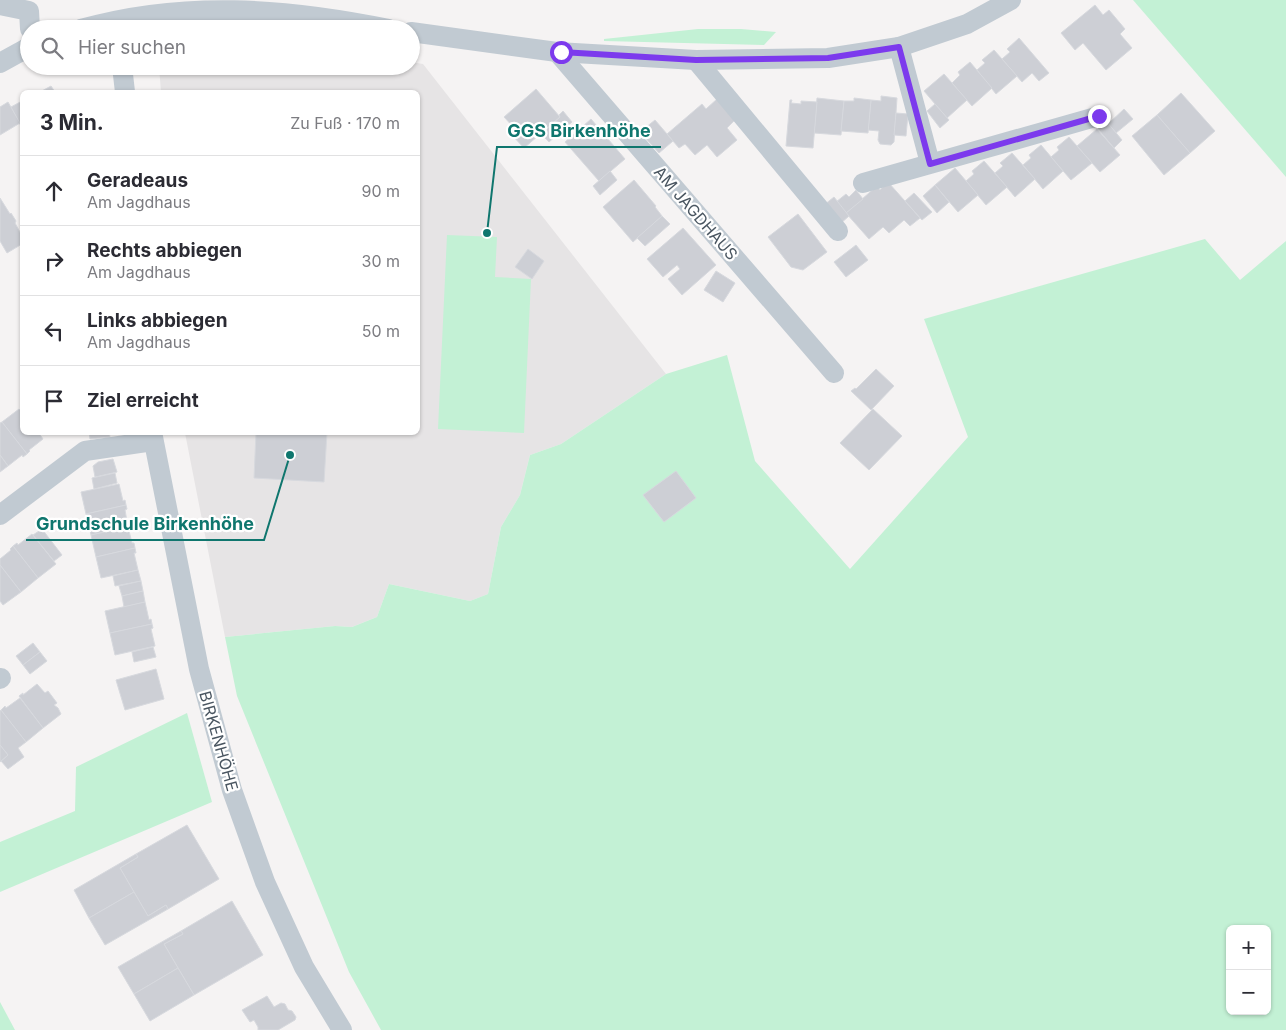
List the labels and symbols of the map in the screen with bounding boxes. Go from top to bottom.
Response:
route start [550,41,573,64]
route end [1088,105,1111,128]
callout: GGS Birkenhöhe [497,114,661,147]
text: GGS Birkenhöhe [507,120,651,141]
street label: AM JAGDHAUS [650,162,742,264]
callout: Grundschule Birkenhöhe [26,507,264,540]
text: Grundschule Birkenhöhe [36,513,254,534]
street label: BIRKENHÖHE [195,689,243,793]

